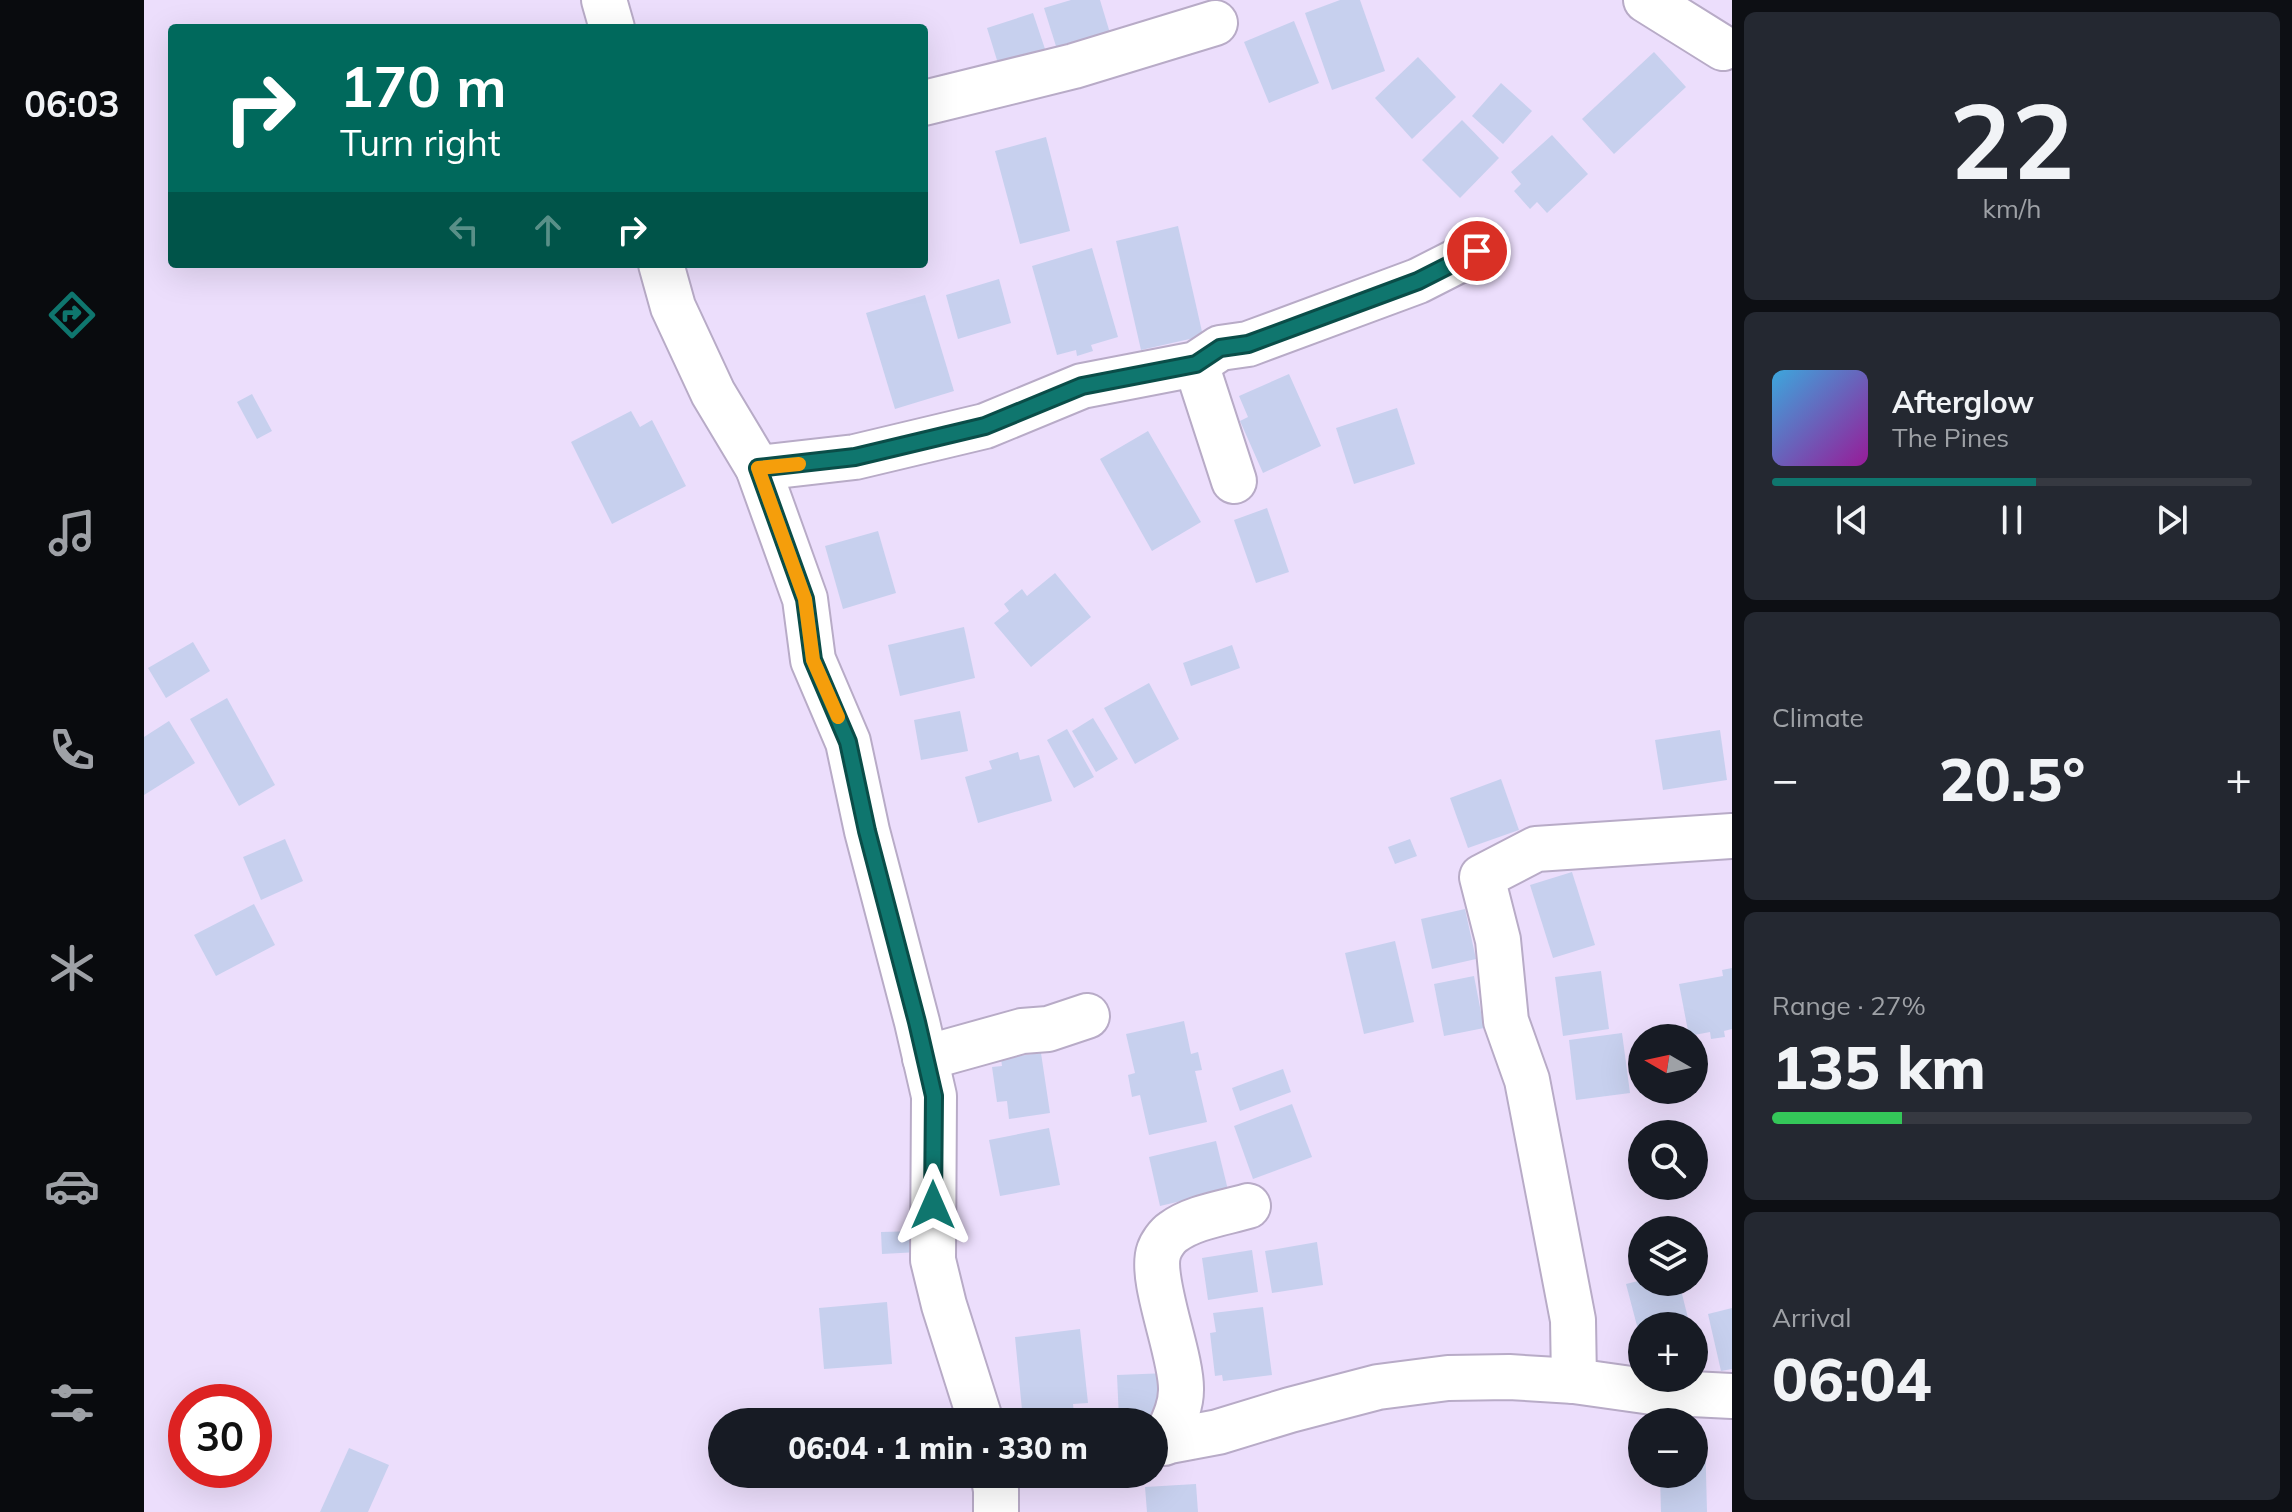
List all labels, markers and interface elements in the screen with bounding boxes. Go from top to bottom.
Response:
text: 170 m [340,51,507,121]
icon: right [208,56,312,160]
text: 22 [1950,74,2074,205]
text: 06:03 [24,81,120,126]
text: Turn right [340,120,501,165]
text: km/h [1983,192,2041,225]
icon: left [442,208,486,252]
icon: ahead [526,208,570,252]
icon: right [610,208,654,252]
pin [1443,217,1511,285]
icon: arrive [1455,229,1499,273]
icon: directions [44,287,100,343]
text: Afterglow [1892,383,2034,421]
text: The Pines [1892,421,2009,454]
icon: previous [1830,498,1874,542]
icon: pause [1990,498,2034,542]
icon: next [2150,498,2194,542]
icon: music [44,505,100,561]
text: Climate [1772,701,1864,734]
icon: phone [44,722,100,778]
text: 20.5° [1939,741,2085,816]
text: − [1772,751,1798,806]
text: + [2226,751,2252,806]
icon: climate [44,940,100,996]
text: Range · 27% [1772,989,1926,1022]
north arrow [1628,1024,1708,1104]
map controls [1628,1024,1708,1488]
text: 135 km [1772,1029,1986,1104]
button: search [1628,1120,1708,1200]
icon: car [44,1158,100,1214]
position arrow [891,1163,975,1247]
button: layers [1628,1216,1708,1296]
text: Arrival [1772,1301,1852,1334]
button: + [1628,1312,1708,1392]
text: 06:04 [1772,1341,1932,1416]
icon: filters [44,1375,100,1431]
speed limit sign: 30 [168,1384,272,1488]
button: − [1628,1408,1708,1488]
text: 06:04 · 1 min · 330 m [788,1429,1088,1467]

